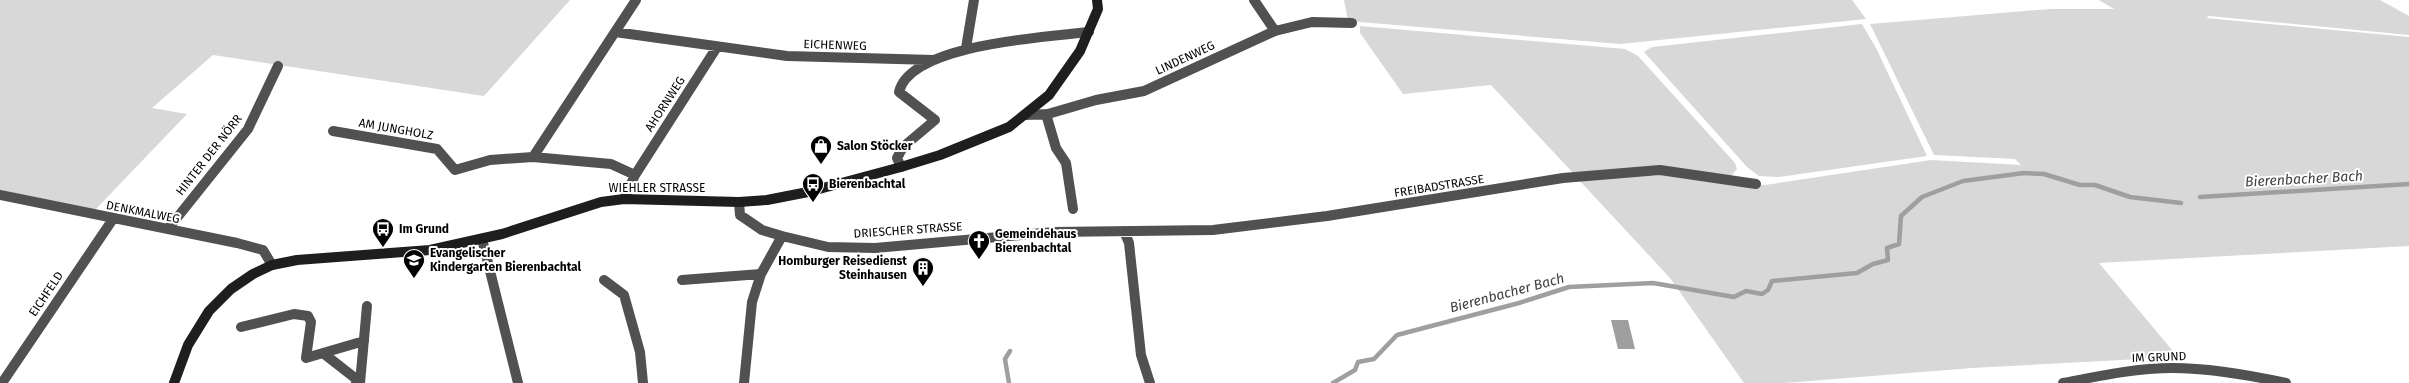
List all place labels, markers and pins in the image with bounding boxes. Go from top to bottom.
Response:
shop icon: Salon Stöcker [809,134,833,165]
place label: Salon Stöcker [837,139,913,153]
bus stop icon: Bierenbachtal [801,172,825,203]
place label: Bierenbachtal [829,177,906,191]
bus stop icon: Im Grund [371,217,395,248]
place label: Im Grund [399,222,449,236]
place label: Gemeindehaus Bierenbachtal [995,227,1077,255]
church icon: Gemeindehaus Bierenbachtal [967,229,991,260]
place label: Evangelischer Kindergarten Bierenbachtal [430,246,582,274]
school or university icon: Evangelischer Kindergarten Bierenbachtal [402,248,426,279]
place label: Homburger Reisedienst Steinhausen [778,254,907,282]
building icon: Homburger Reisedienst Steinhausen [911,256,935,287]

